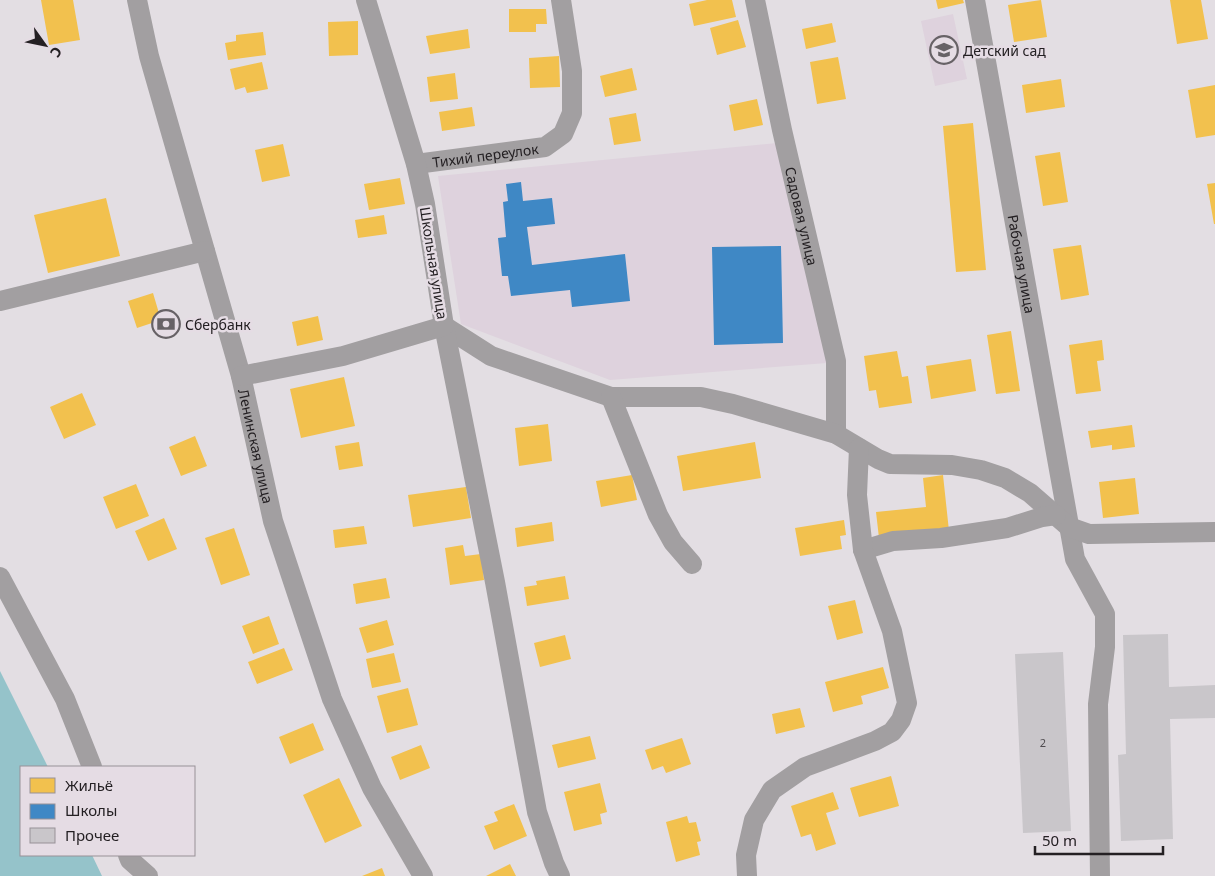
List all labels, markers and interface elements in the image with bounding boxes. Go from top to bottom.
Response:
north arrow [20,20,70,70]
school or university icon: Детский сад [929,35,959,65]
place label: Детский сад [963,41,1046,60]
text: С [46,43,67,61]
street label: Тихий переулок [431,138,540,171]
street label: Садовая улица [781,165,823,267]
street label: Школьная улица [416,205,452,321]
street label: Рабочая улица [1004,213,1040,315]
bank icon: Сбербанк [151,309,181,339]
place label: Сбербанк [185,315,251,334]
street label: Ленинская улица [235,387,278,505]
house number: 2 [1040,735,1046,750]
legend [20,766,195,856]
text: Жильё [65,775,113,795]
text: Школы [65,800,117,820]
scale bar [1035,824,1162,856]
text: Прочее [65,825,119,845]
text: 50 m [1042,830,1077,850]

